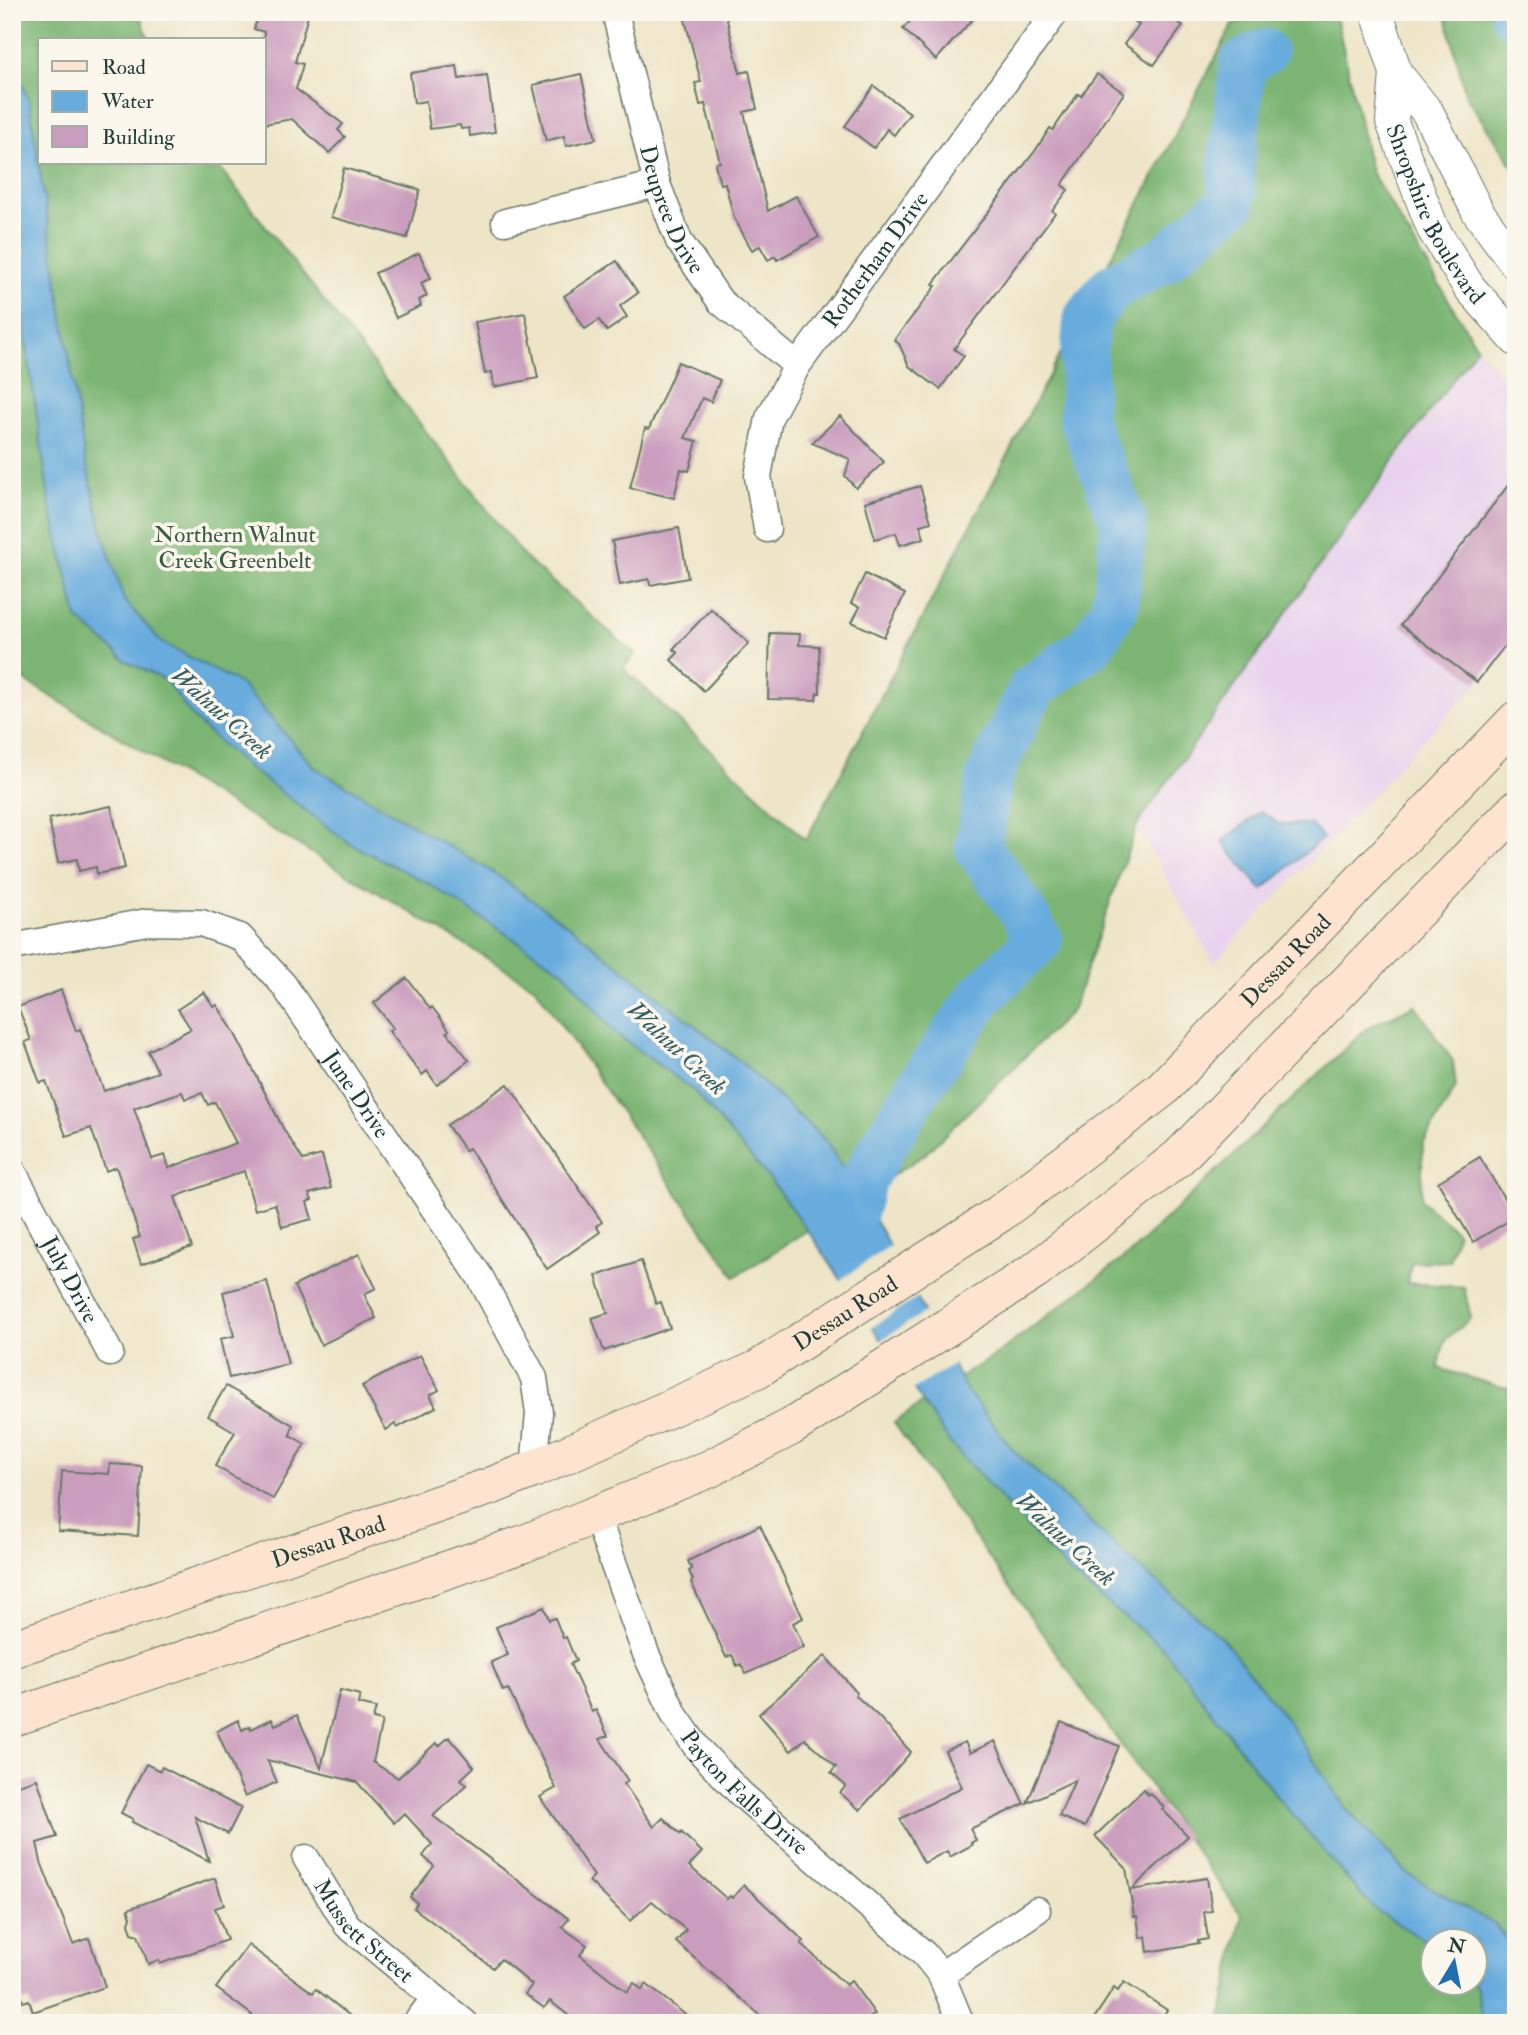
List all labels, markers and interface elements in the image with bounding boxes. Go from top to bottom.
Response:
legend [38,38,266,164]
text: Road [102,54,147,81]
text: Water [101,88,154,115]
street label: Shropshire Boulevard [1379,120,1491,310]
text: Building [102,124,175,151]
street label: Deupree Drive [633,142,711,280]
street label: Rotherham Drive [816,185,935,334]
park label: Northern Walnut Creek Greenbelt [154,520,316,575]
water label: Walnut Creek [165,660,278,767]
street label: Dessau Road [1234,908,1337,1013]
water label: Walnut Creek [621,995,733,1102]
street label: June Drive [316,1044,397,1144]
street label: July Drive [35,1230,105,1328]
street label: Dessau Road [788,1269,903,1358]
water label: Walnut Creek [1010,1486,1122,1593]
street label: Dessau Road [268,1509,389,1575]
street label: Payton Falls Drive [674,1724,815,1862]
street label: Mussett Street [307,1874,420,1989]
north arrow [1420,1926,1490,1996]
text: N [1445,1933,1468,1960]

